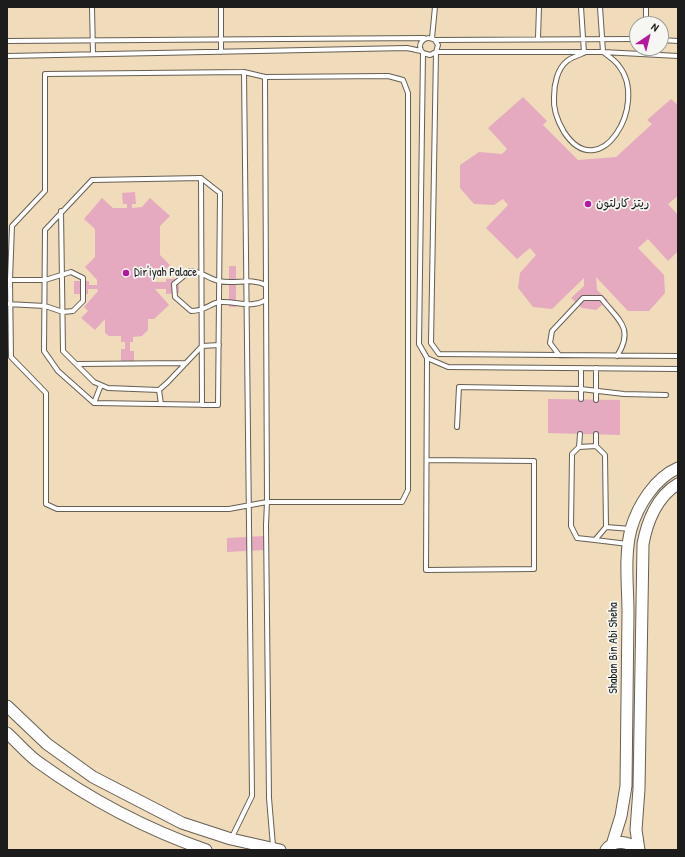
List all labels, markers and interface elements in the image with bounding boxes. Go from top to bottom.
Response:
north arrow [629,16,669,56]
text: N [649,20,662,34]
place label: ريتز كارلتون [596,197,649,211]
marker: ريتز كارلتون [583,199,593,209]
place label: Dir'iyah Palace [134,266,197,280]
marker: Dir'iyah Palace [121,268,131,278]
street label: Shaban Bin Abi Sheha [607,602,621,694]

